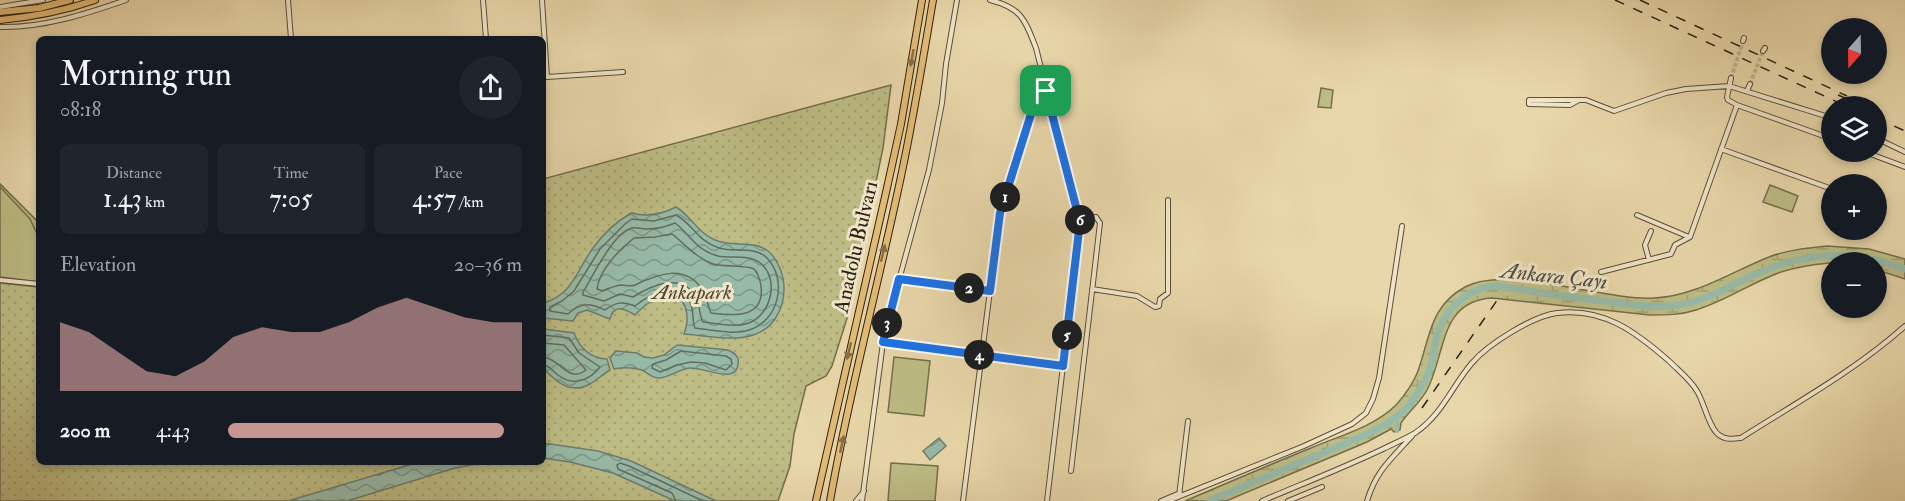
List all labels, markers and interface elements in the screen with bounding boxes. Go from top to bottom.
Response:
north arrow [1821,18,1887,84]
map controls [1821,18,1887,318]
one-way arrow [907,48,916,67]
text: Morning run [60,54,232,95]
button: share [459,56,522,119]
pin [1020,65,1071,116]
icon: arrive [1029,74,1062,107]
button: layers [1821,96,1887,162]
text: 08:18 [60,97,101,122]
text: Distance [106,163,162,183]
text: Time [274,163,308,183]
text: Pace [434,163,462,183]
button: + [1821,174,1887,240]
street label: Anadolu Bulvarı [827,178,884,317]
pin: 1 [990,182,1020,212]
text: 1.43 [103,183,142,215]
text: 7:05 [269,183,313,215]
text: 4:57 [412,183,456,215]
text: 1 [1002,187,1008,207]
text: km [142,192,165,212]
text: /km [456,192,484,212]
pin: 6 [1065,205,1095,235]
text: 6 [1076,210,1084,230]
one-way arrow [879,244,889,262]
text: Elevation [60,252,136,277]
text: 20–36 m [454,252,522,277]
button: − [1821,252,1887,318]
water label: Ankara Çayı [1497,256,1609,296]
pin: 2 [954,273,984,303]
text: 2 [965,278,973,298]
park label: Ankapark [650,279,732,306]
pin: 3 [872,308,902,338]
text: 3 [884,313,890,333]
pin: 5 [1052,320,1082,350]
text: 5 [1063,325,1071,345]
pin: 4 [964,340,994,370]
one-way arrow [844,342,853,361]
text: 4 [975,345,983,365]
text: 200 m [60,418,110,443]
text: 4:43 [156,418,190,443]
one-way arrow [837,434,847,453]

